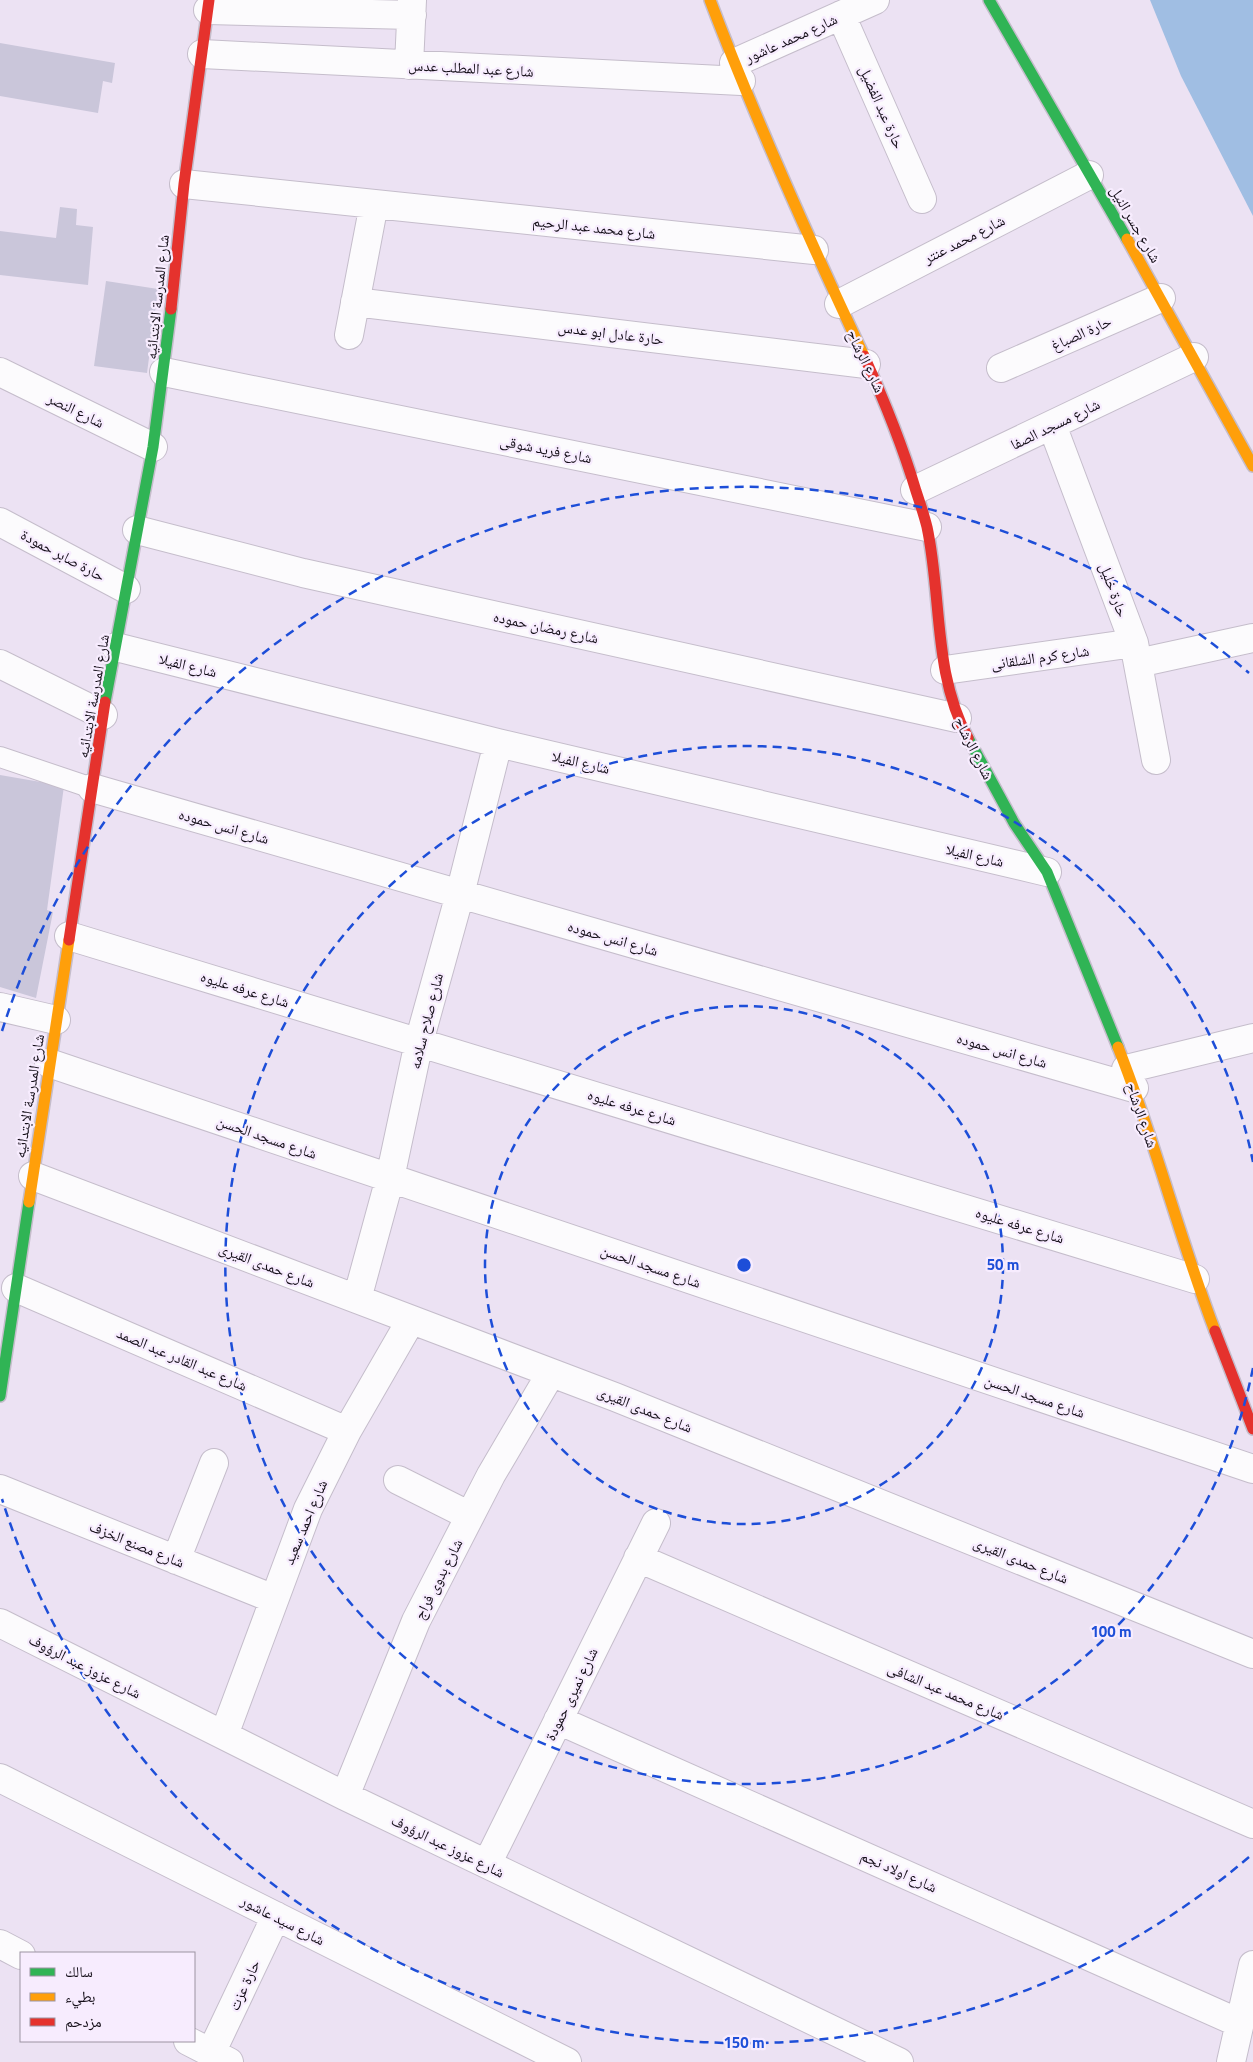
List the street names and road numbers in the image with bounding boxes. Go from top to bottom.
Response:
street label: شارع محمد عاشور [740,7,841,69]
street label: شارع عبد المطلب عدس [408,53,534,83]
street label: حارة عبد الفضيل [853,61,911,153]
street label: شارع جسر النيل [1105,181,1168,267]
street label: شارع محمد عبد الرحيم [531,209,657,245]
street label: شارع محمد عنتر [918,209,1009,270]
street label: شارع المدرسة الابتدائيه [139,233,175,361]
street label: حارة الصباغ [1047,309,1115,357]
street label: حارة عادل ابو عدس [557,315,666,351]
street label: شارع الرشاح [841,325,891,397]
street label: شارع النصر [43,386,108,434]
street label: شارع مسجد الصفا [1006,392,1104,456]
street label: شارع فريد شوقى [498,429,594,469]
street label: حارة صابر حمودة [17,523,110,587]
street label: حارة خليل [1094,560,1135,621]
street label: شارع رمضان حموده [491,605,601,649]
street label: شارع المدرسة الابتدائيه [71,632,115,760]
street label: شارع كرم الشلقانى [989,639,1091,675]
street label: شارع الفيلا [157,647,219,683]
street label: شارع الرشاح [948,713,1000,784]
street label: شارع الفيلا [550,744,612,780]
street label: شارع انس حموده [176,802,272,850]
street label: شارع الفيلا [944,837,1006,873]
street label: شارع انس حموده [565,914,661,962]
street label: شارع عرفه عليوه [198,965,292,1013]
street label: شارع صلاح سلامه [403,970,449,1071]
street label: شارع انس حموده [954,1026,1050,1074]
street label: شارع المدرسة الابتدائيه [8,1032,50,1160]
street label: شارع الرشاح [1120,1079,1164,1151]
street label: شارع عرفه عليوه [585,1083,679,1131]
street label: شارع مسجد الحسن [214,1109,320,1165]
street label: شارع عرفه عليوه [973,1201,1067,1249]
street label: شارع حمدى القيرى [216,1236,318,1294]
street label: شارع مسجد الحسن [598,1238,704,1294]
street label: شارع عبد القادر عبد الصمد [113,1321,251,1397]
street label: شارع مسجد الحسن [982,1368,1088,1424]
street label: شارع حمدى القيرى [594,1380,696,1439]
street label: شارع احمد سعيد [277,1476,333,1568]
street label: شارع مصنع الخزف [86,1514,188,1574]
street label: شارع حمدى القيرى [970,1531,1072,1590]
street label: شارع بدوى فراج [408,1534,468,1623]
street label: شارع عزوز عبد الرؤوف [25,1628,145,1704]
street label: شارع نميرى حمودة [538,1643,604,1745]
street label: شارع محمد عبد الشافى [884,1656,1008,1726]
street label: شارع عزوز عبد الرؤوف [387,1809,509,1883]
street label: شارع اولاد نجم [857,1844,941,1898]
street label: شارع سيد عاشور [236,1889,329,1951]
street label: حارة عزت [222,1955,266,2014]

